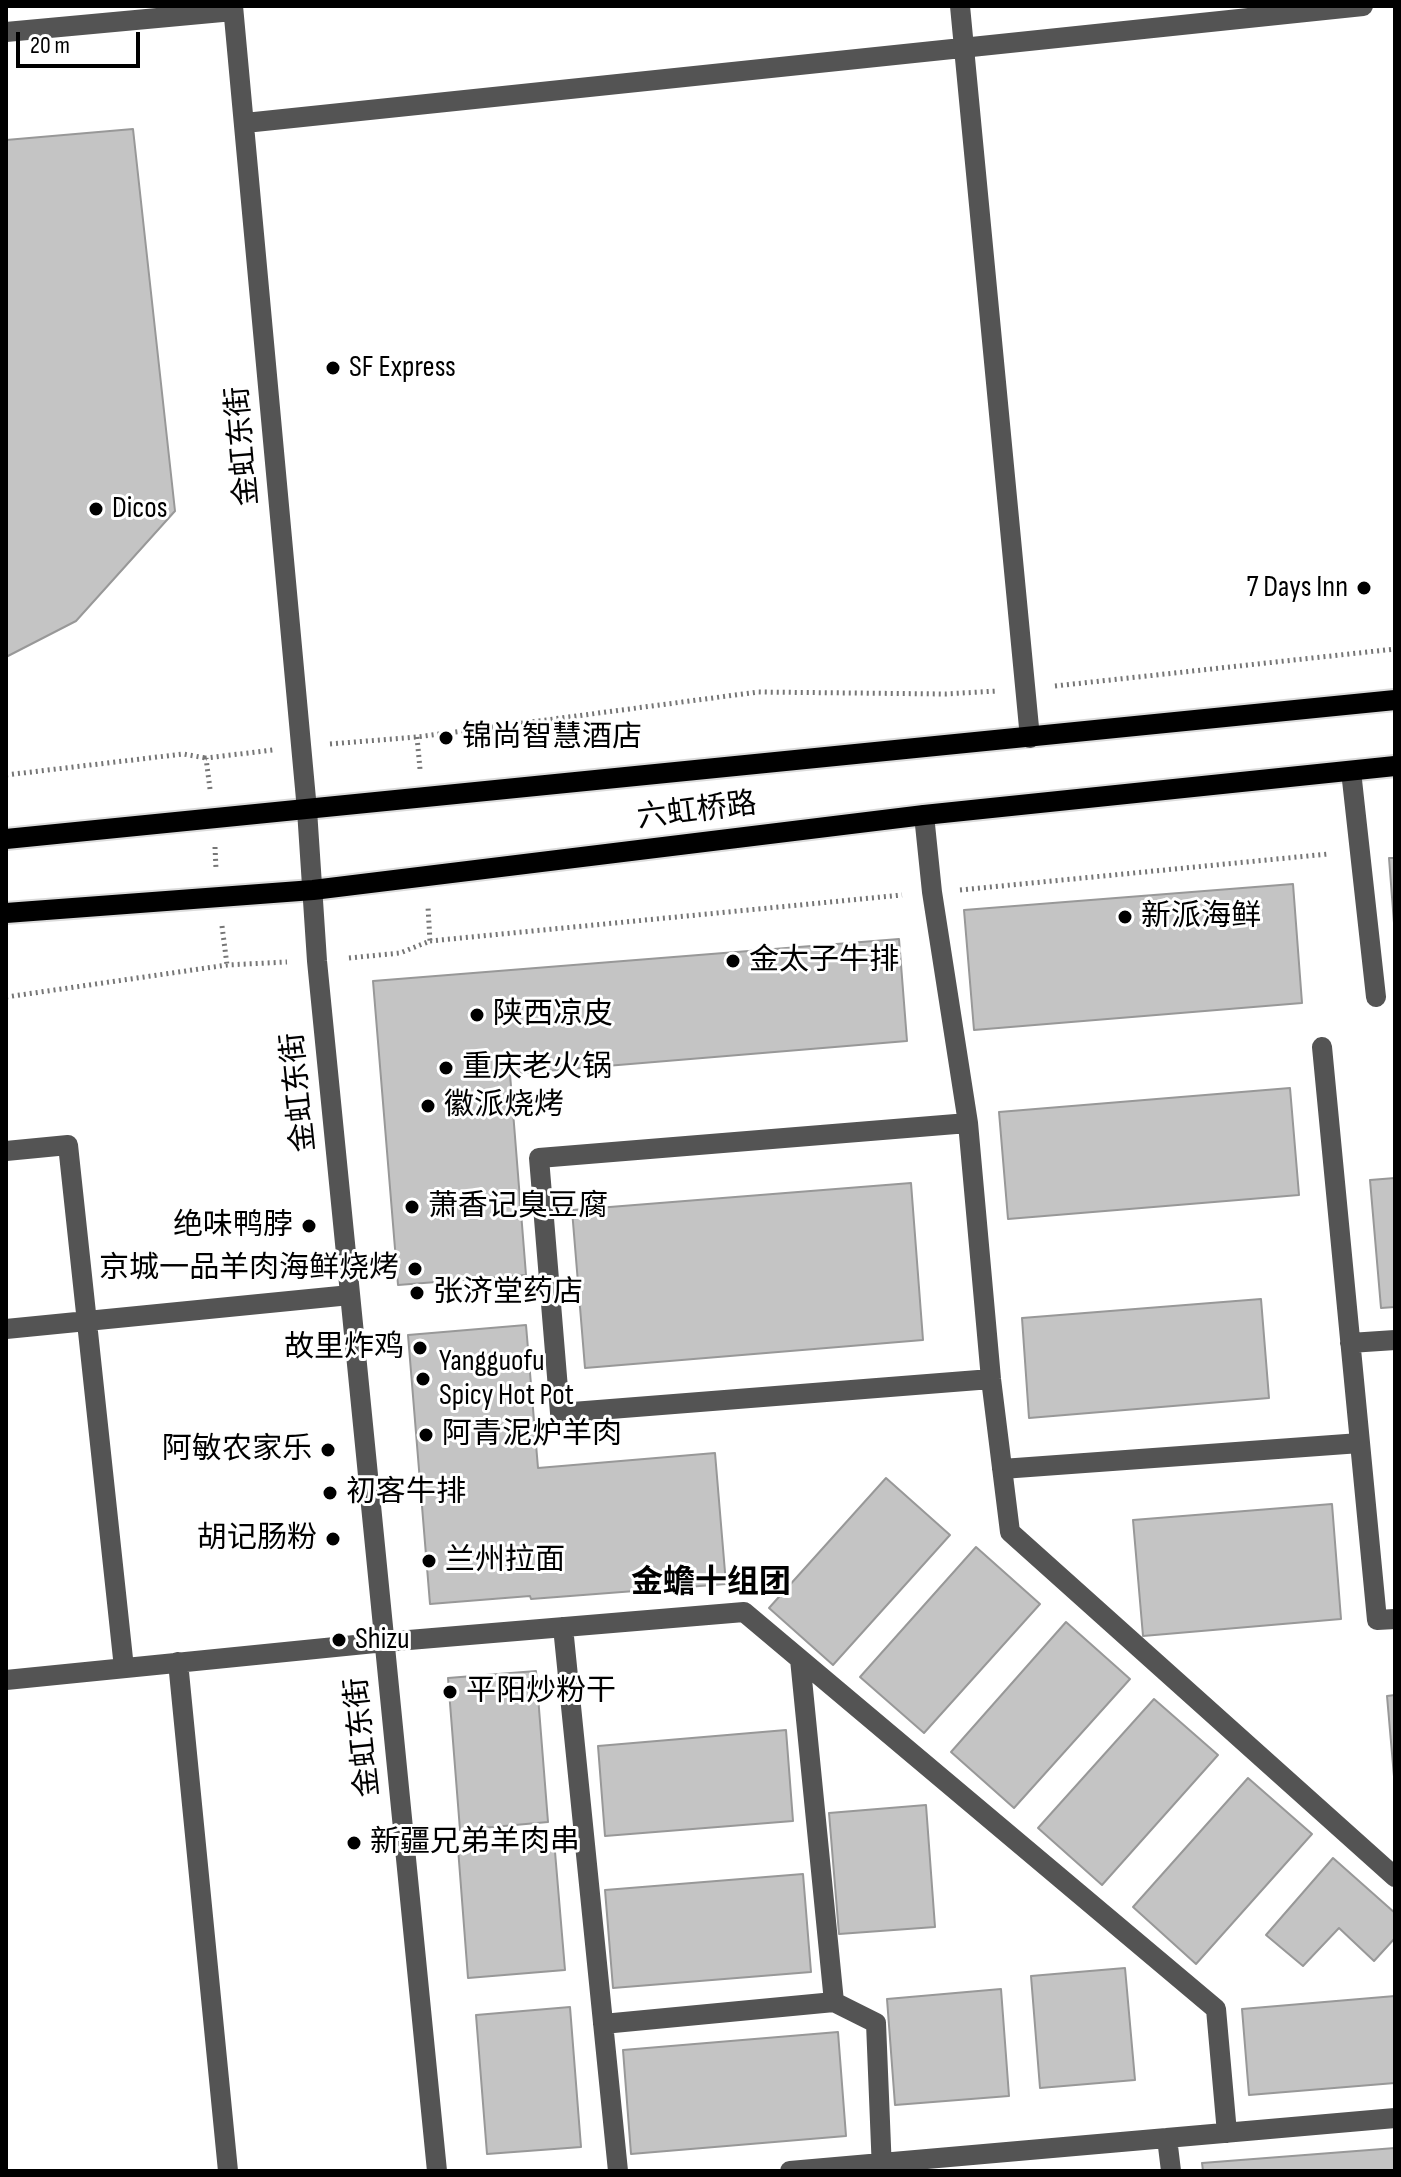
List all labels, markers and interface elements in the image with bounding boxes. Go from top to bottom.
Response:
scale bar [20,16,144,66]
text: 20 m [30,31,70,60]
place label: SF Express [349,350,456,386]
marker: SF Express [324,359,342,377]
street label: 金虹东街 [221,385,267,507]
place label: Dicos [112,491,167,527]
marker: Dicos [87,500,105,518]
place label: 7 Days Inn [1246,570,1348,606]
marker: 7 Days Inn [1355,579,1373,597]
place label: 锦尚智慧酒店 [462,720,642,756]
marker: 锦尚智慧酒店 [437,729,455,747]
street label: 六虹桥路 [635,787,759,837]
place label: 新派海鲜 [1141,899,1261,935]
marker: 新派海鲜 [1116,908,1134,926]
place label: 金太子牛排 [749,943,899,979]
marker: 金太子牛排 [724,952,742,970]
place label: 陕西凉皮 [493,997,613,1033]
marker: 陕西凉皮 [468,1006,486,1024]
street label: 金虹东街 [276,1030,324,1154]
place label: 重庆老火锅 [462,1050,612,1086]
marker: 重庆老火锅 [437,1059,455,1077]
place label: 徽派烧烤 [444,1088,564,1124]
marker: 徽派烧烤 [419,1097,437,1115]
place label: 萧香记臭豆腐 [428,1189,608,1225]
marker: 萧香记臭豆腐 [403,1198,421,1216]
place label: 绝味鸭脖 [173,1208,293,1244]
marker: 绝味鸭脖 [300,1217,318,1235]
place label: 京城一品羊肉海鲜烧烤 [99,1251,399,1287]
marker: 京城一品羊肉海鲜烧烤 [406,1260,424,1278]
place label: 张济堂药店 [433,1275,583,1311]
marker: 张济堂药店 [408,1284,426,1302]
place label: 故里炸鸡 [284,1330,404,1366]
marker: 故里炸鸡 [411,1339,429,1357]
place label: Yangguofu Spicy Hot Pot [439,1344,574,1414]
marker: Yangguofu Spicy Hot Pot [414,1370,432,1388]
place label: 阿青泥炉羊肉 [442,1417,622,1453]
marker: 阿青泥炉羊肉 [417,1426,435,1444]
place label: 阿敏农家乐 [162,1432,312,1468]
marker: 阿敏农家乐 [319,1441,337,1459]
place label: 初客牛排 [346,1475,466,1511]
marker: 初客牛排 [321,1484,339,1502]
place label: 胡记肠粉 [197,1521,317,1557]
marker: 胡记肠粉 [324,1530,342,1548]
place label: 兰州拉面 [445,1543,565,1579]
marker: 兰州拉面 [420,1552,438,1570]
district label: 金蟾十组团 [631,1565,791,1603]
place label: Shizu [355,1622,410,1658]
marker: Shizu [330,1631,348,1649]
place label: 平阳炒粉干 [466,1674,616,1710]
street label: 金虹东街 [340,1675,388,1799]
marker: 平阳炒粉干 [441,1683,459,1701]
place label: 新疆兄弟羊肉串 [370,1825,580,1861]
marker: 新疆兄弟羊肉串 [345,1834,363,1852]

